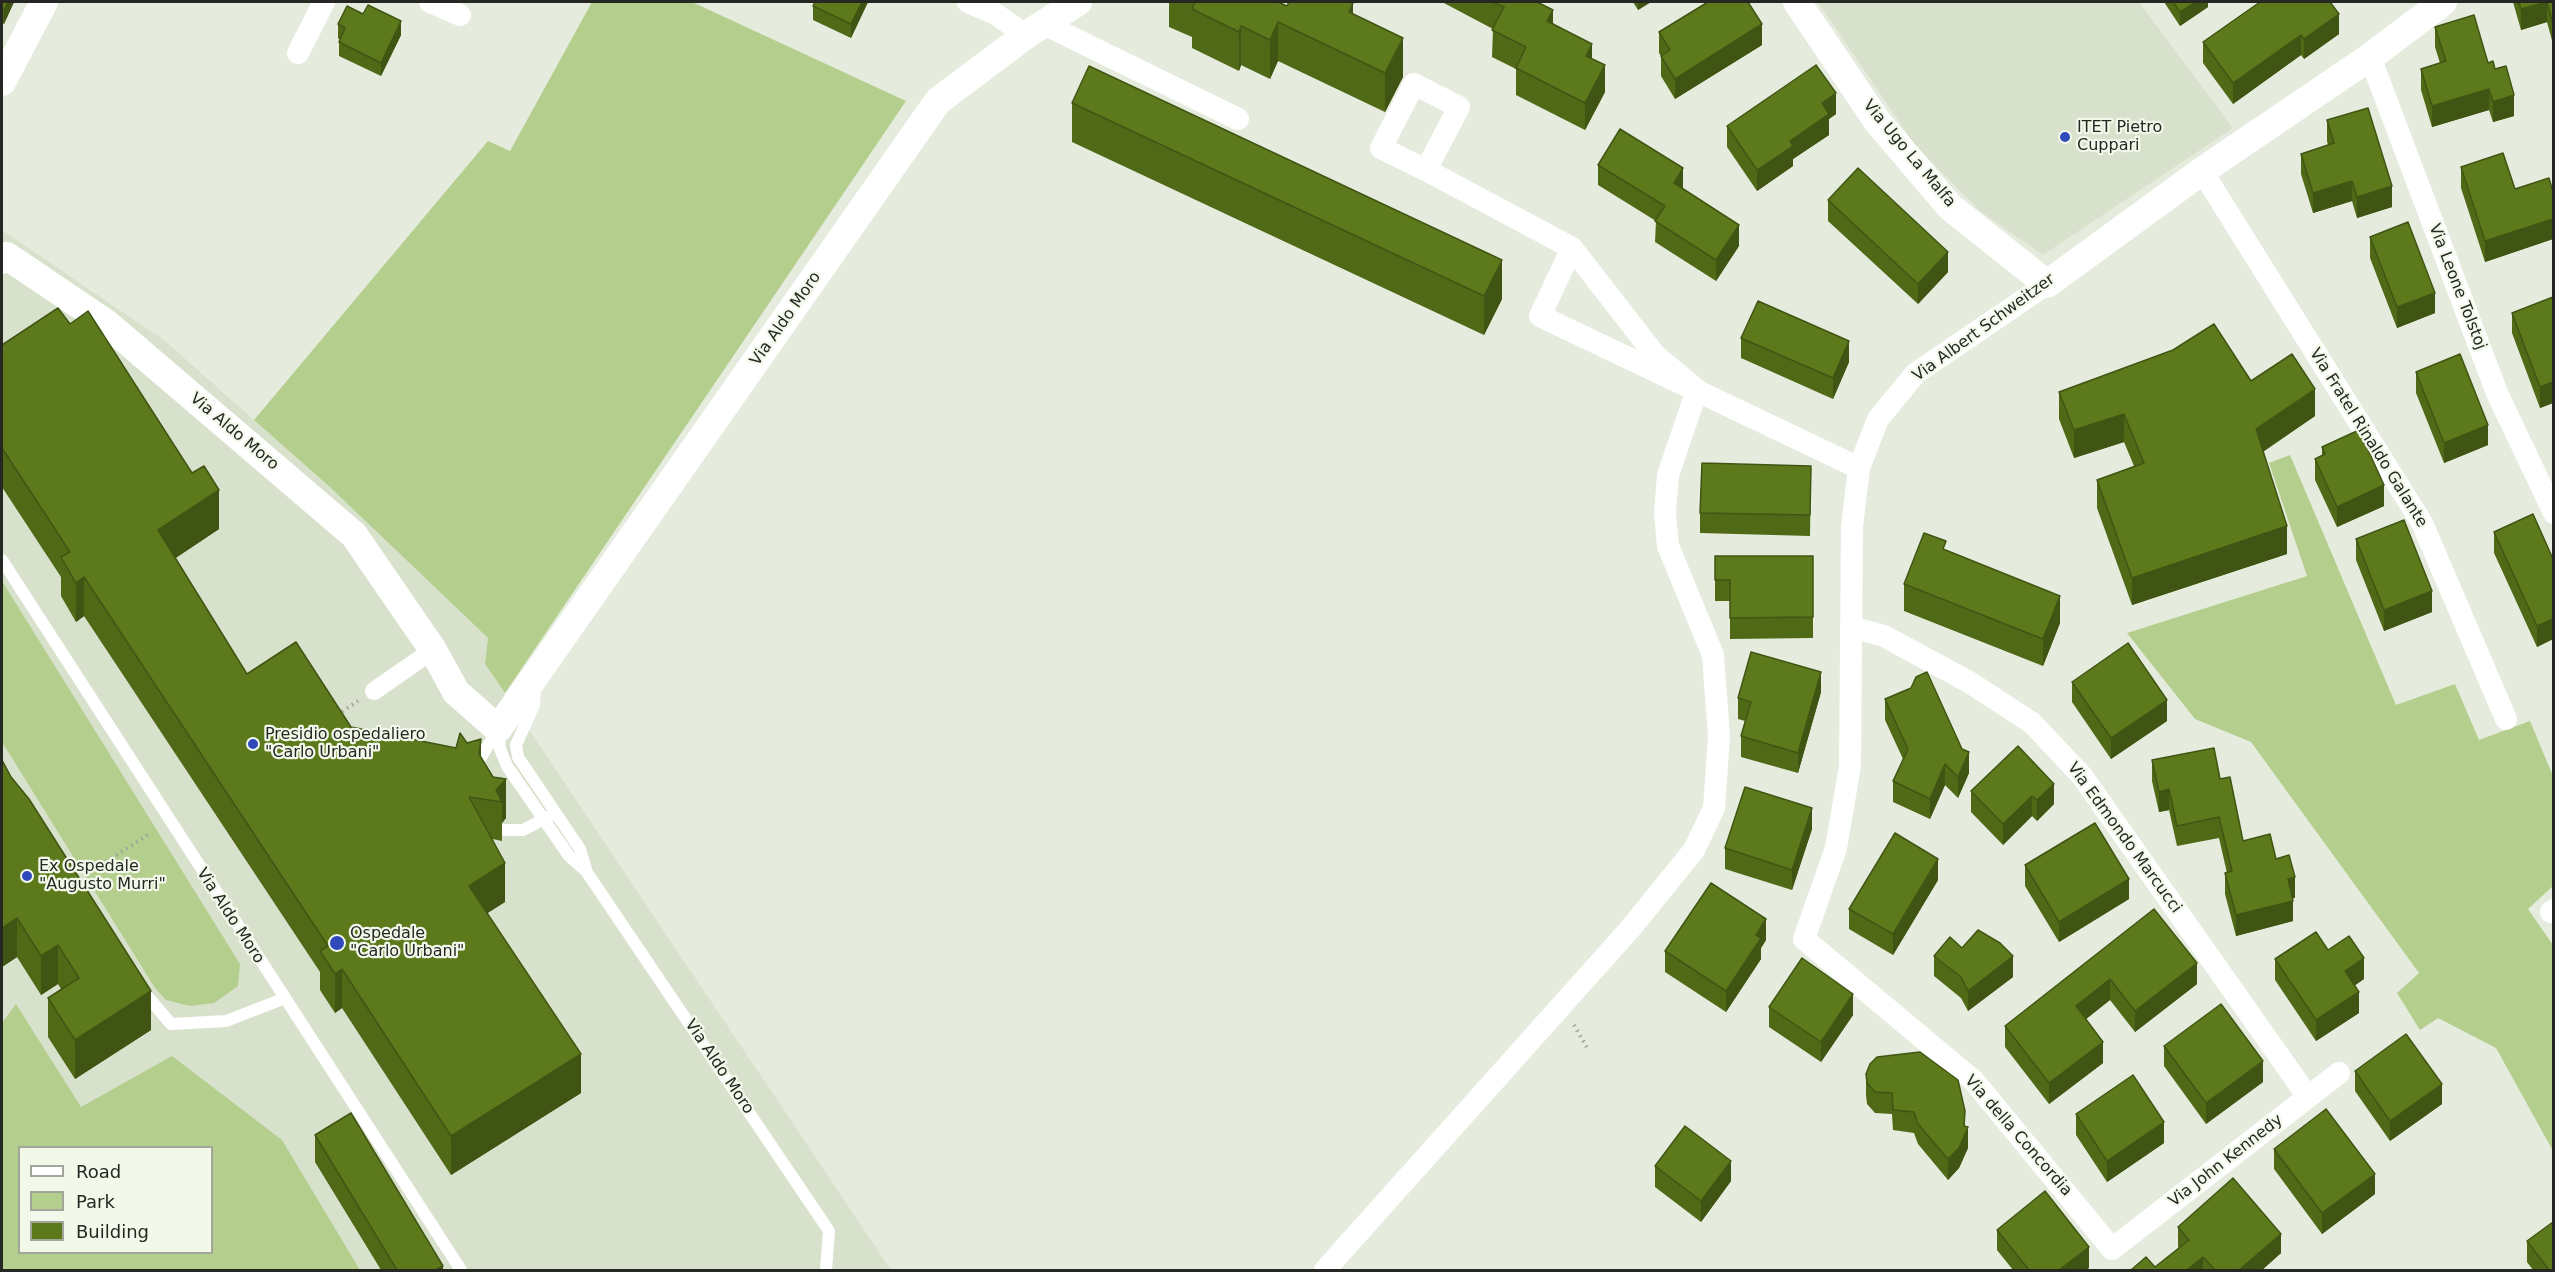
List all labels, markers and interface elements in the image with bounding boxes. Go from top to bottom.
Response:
street label: Via Ugo La Malfa [1859,97,1959,211]
place label: ITET Pietro Cuppari [2077,118,2162,156]
marker: ITET Pietro Cuppari [2058,130,2072,144]
street label: Via Leone Tolstoj [2424,221,2490,353]
street label: Via Aldo Moro [747,268,825,370]
street label: Via Albert Schweitzer [1909,270,2059,386]
street label: Via Fratel Rinaldo Galante [2305,345,2431,531]
street label: Via Aldo Moro [186,389,282,475]
place label: Presidio ospedaliero "Carlo Urbani" [265,725,426,763]
marker: Presidio ospedaliero "Carlo Urbani" [246,737,260,751]
street label: Via Edmondo Marcucci [2063,759,2185,917]
place label: Ex Ospedale "Augusto Murri" [39,857,166,895]
street label: Via Aldo Moro [192,865,268,967]
marker: Ex Ospedale "Augusto Murri" [20,869,34,883]
place label: Ospedale "Carlo Urbani" [350,924,464,962]
marker: Ospedale "Carlo Urbani" [328,934,346,952]
street label: Via Aldo Moro [680,1016,758,1118]
street label: Via della Concordia [1960,1072,2076,1200]
street label: Via John Kennedy [2165,1111,2287,1211]
legend [18,1146,213,1254]
text: Road [76,1161,121,1182]
text: Park [76,1191,115,1212]
text: Building [76,1221,149,1242]

